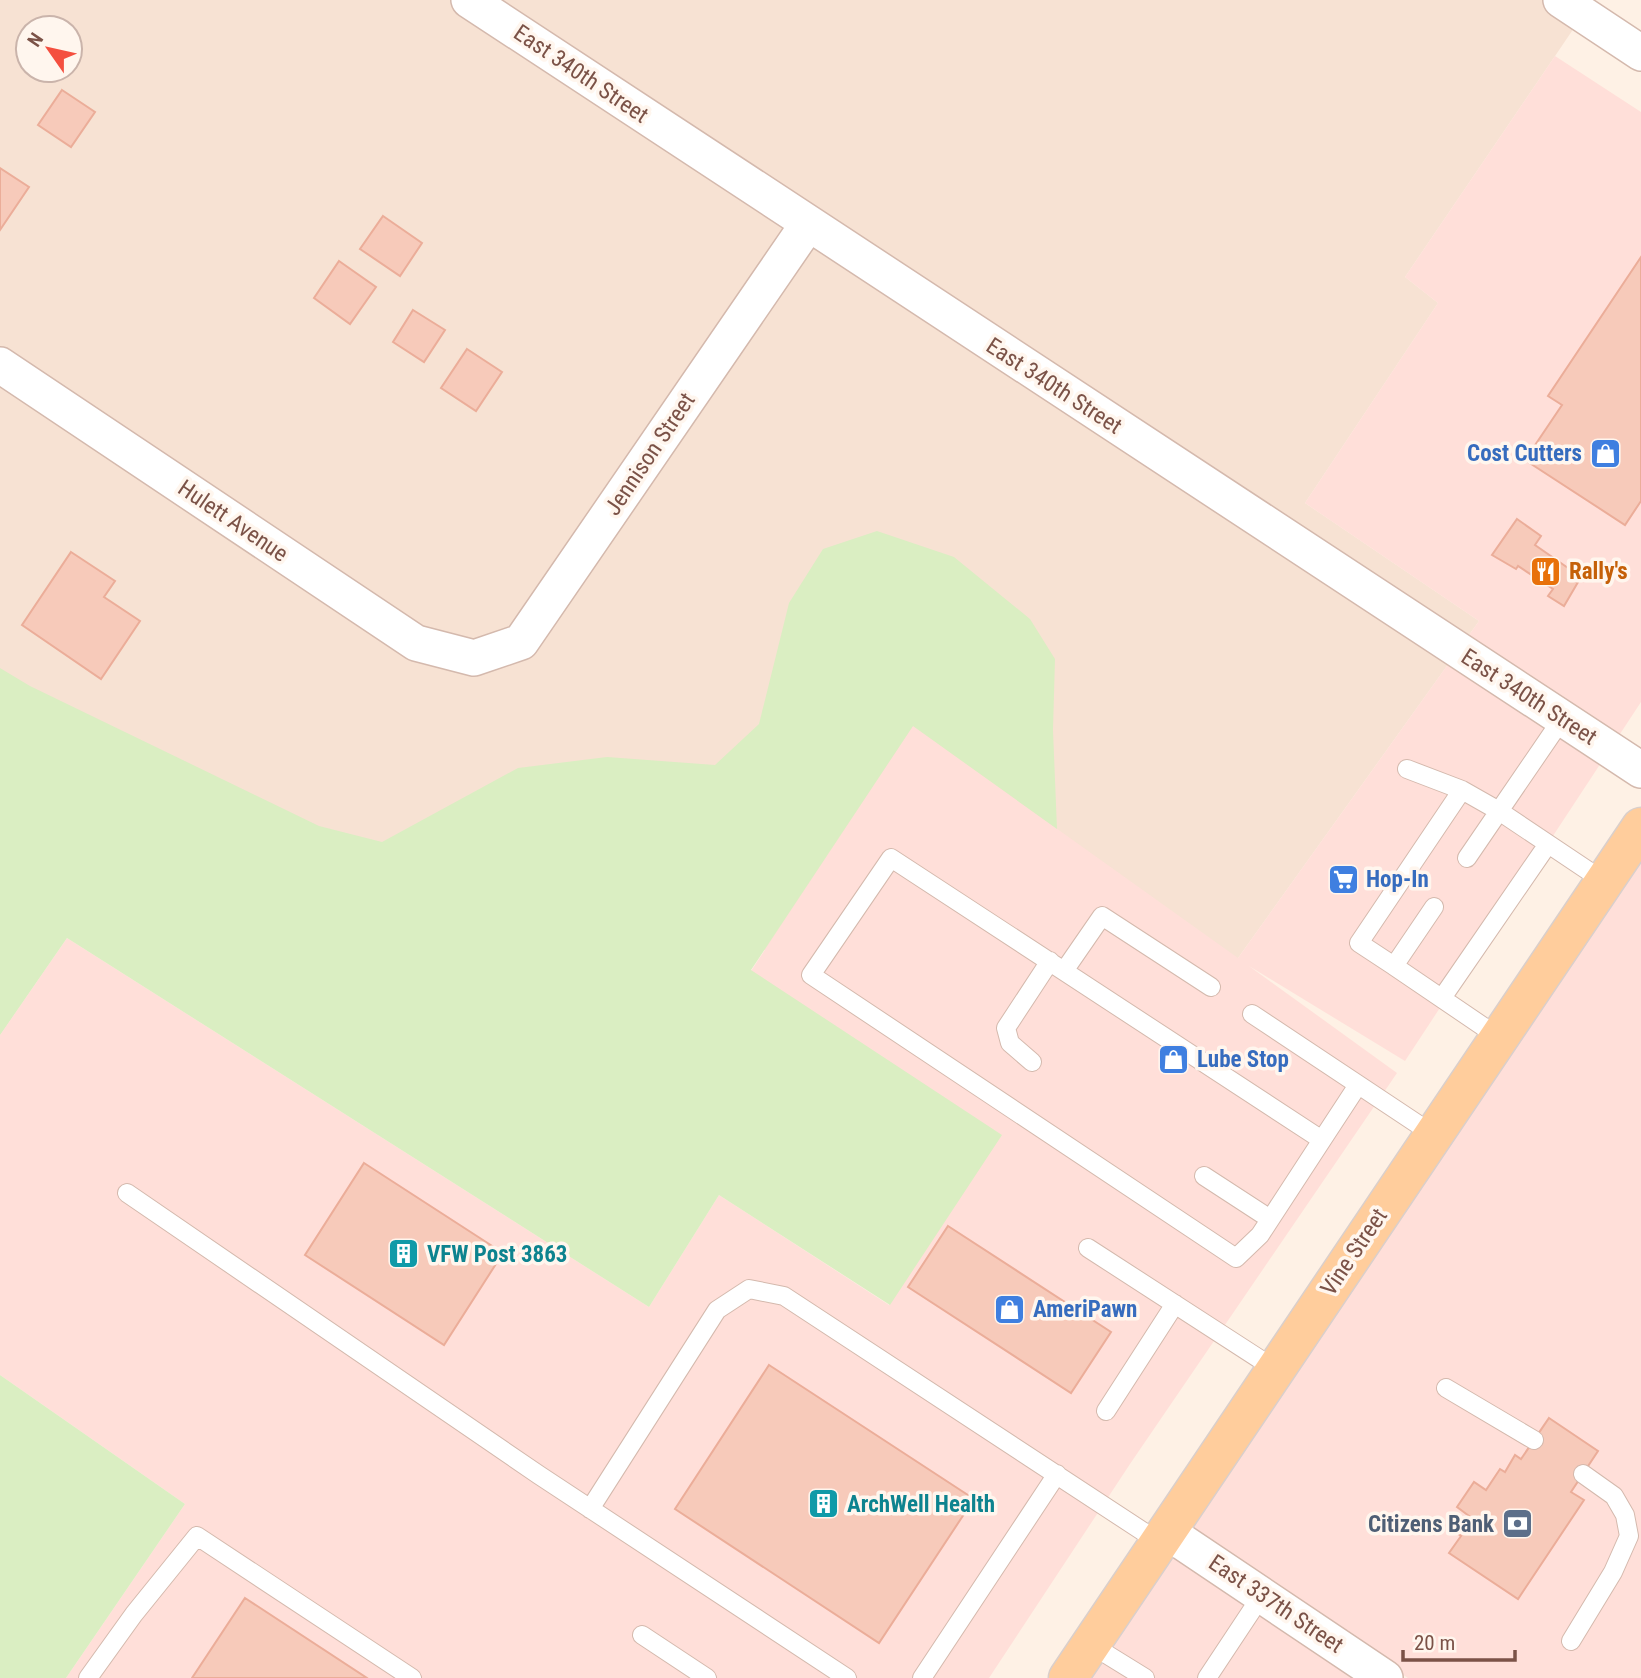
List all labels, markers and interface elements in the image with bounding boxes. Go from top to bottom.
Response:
north arrow [14,14,84,84]
street label: East 340th Street [509,19,653,129]
text: N [23,29,48,51]
street label: East 340th Street [981,332,1127,440]
street label: Jennison Street [599,388,701,520]
shop icon: Cost Cutters [1588,436,1622,470]
place label: Cost Cutters [1467,440,1582,467]
street label: Hulett Avenue [173,474,293,568]
restaurant icon: Rally's [1529,554,1563,588]
place label: Rally's [1569,558,1628,585]
street label: East 340th Street [1456,643,1602,751]
supermarket icon: Hop-In [1326,862,1360,896]
place label: Hop-In [1366,866,1429,893]
shop icon: Lube Stop [1157,1042,1191,1076]
place label: Lube Stop [1197,1046,1289,1073]
street label: Vine Street [1315,1203,1393,1301]
building icon: VFW Post 3863 [387,1237,421,1271]
place label: VFW Post 3863 [427,1241,567,1268]
shop icon: AmeriPawn [993,1292,1027,1326]
place label: AmeriPawn [1033,1296,1137,1323]
building icon: ArchWell Health [807,1487,841,1521]
place label: ArchWell Health [847,1491,995,1518]
bank icon: Citizens Bank [1500,1507,1534,1541]
place label: Citizens Bank [1368,1511,1495,1538]
street label: East 337th Street [1204,1549,1348,1659]
scale bar [1403,1618,1515,1662]
text: 20 m [1414,1631,1455,1655]

